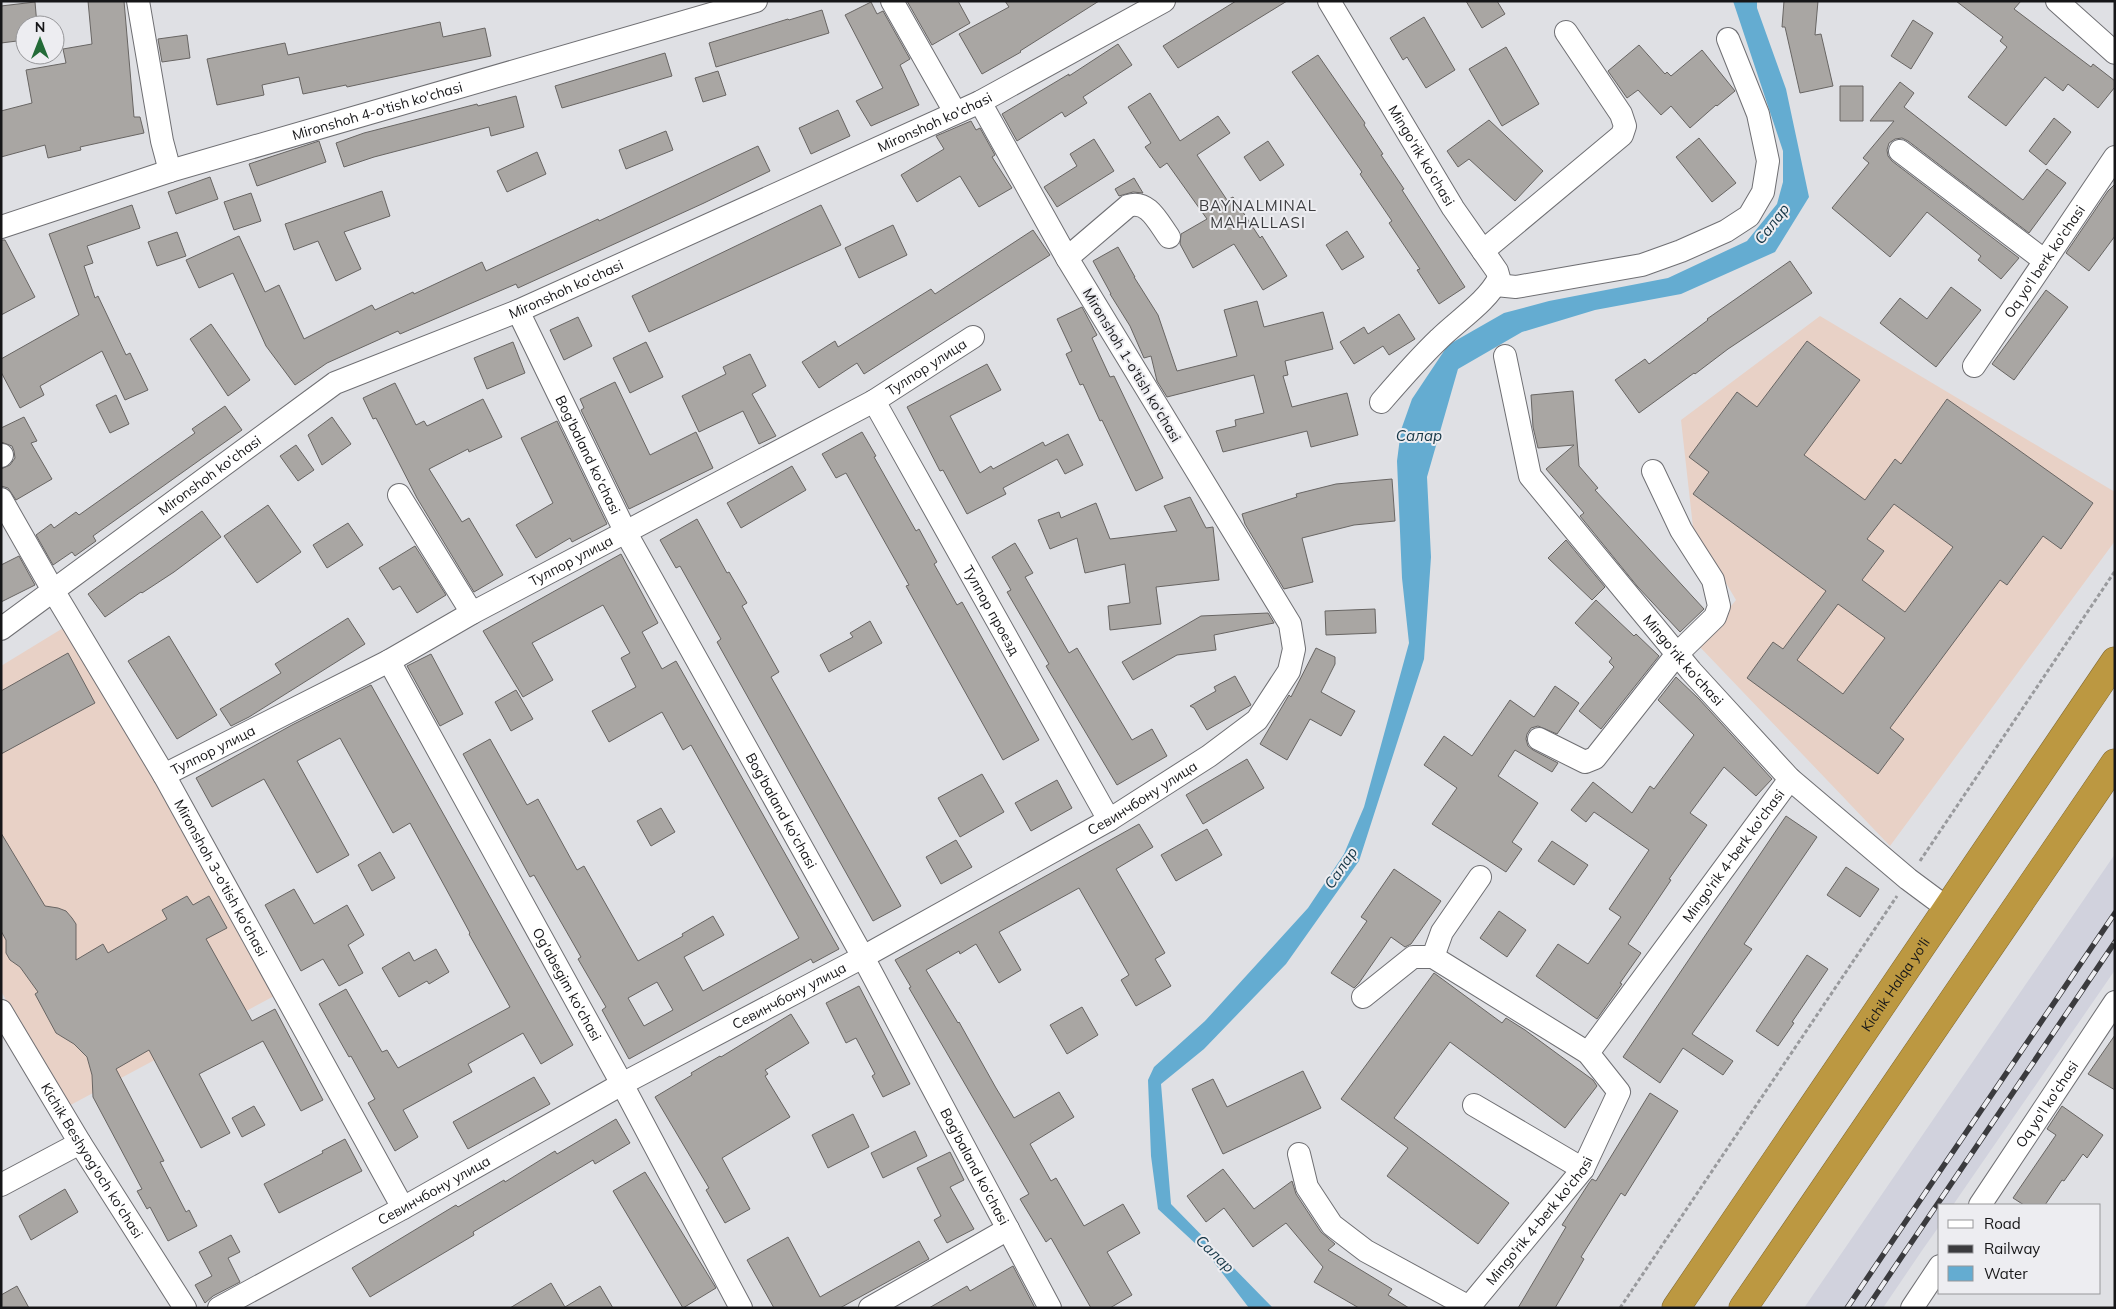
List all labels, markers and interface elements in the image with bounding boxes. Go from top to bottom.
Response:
north arrow [15,15,65,65]
text: N [35,18,45,36]
street label: Mironshoh 4-o'tish ko'chasi [290,78,465,144]
street label: Mironshoh ko'chasi [875,88,995,156]
street label: Mingo'rik ko'chasi [1384,102,1459,209]
district label: BAYNALMINAL MAHALLASI [1199,196,1317,232]
water label: Салар [1750,200,1793,248]
street label: Oq yo'l berk ko'chasi [2000,202,2089,321]
street label: Mironshoh ko'chasi [506,256,626,323]
street label: Mironshoh 1-o'tish ko'chasi [1079,285,1185,445]
street label: Тулпор улица [883,334,970,400]
street label: Bog'baland ko'chasi [551,393,625,517]
water label: Салар [1396,426,1442,445]
street label: Mironshoh ko'chasi [154,431,265,519]
street label: Тулпор улица [526,531,616,590]
street label: Тулпор проезд [959,562,1024,659]
street label: Mingo'rik ko'chasi [1639,611,1727,709]
street label: Тулпор улица [168,721,258,779]
street label: Bog'baland ko'chasi [742,750,821,872]
street label: Севинчбону улица [1084,757,1201,839]
street label: Mingo'rik 4-berk ko'chasi [1678,786,1788,926]
street label: Mironshoh 3-o'tish ko'chasi [170,796,271,959]
water label: Салар [1320,843,1361,892]
street label: Og'abegim ko'chasi [529,924,605,1044]
street label: Kichik Halqa yo'li [1857,934,1934,1035]
street label: Севинчбону улица [729,959,849,1033]
street label: Oq yo'l ko'chasi [2012,1057,2082,1151]
street label: Kichik Beshyog'och ko'chasi [37,1079,147,1241]
street label: Bog'baland ko'chasi [936,1105,1013,1228]
street label: Севинчбону улица [374,1152,493,1229]
street label: Mingo'rik 4-berk ko'chasi [1482,1153,1597,1289]
legend [1938,1204,2101,1294]
text: Road [1984,1214,2021,1233]
water label: Салар [1192,1231,1239,1277]
text: Railway [1984,1239,2040,1258]
text: Water [1984,1264,2028,1283]

